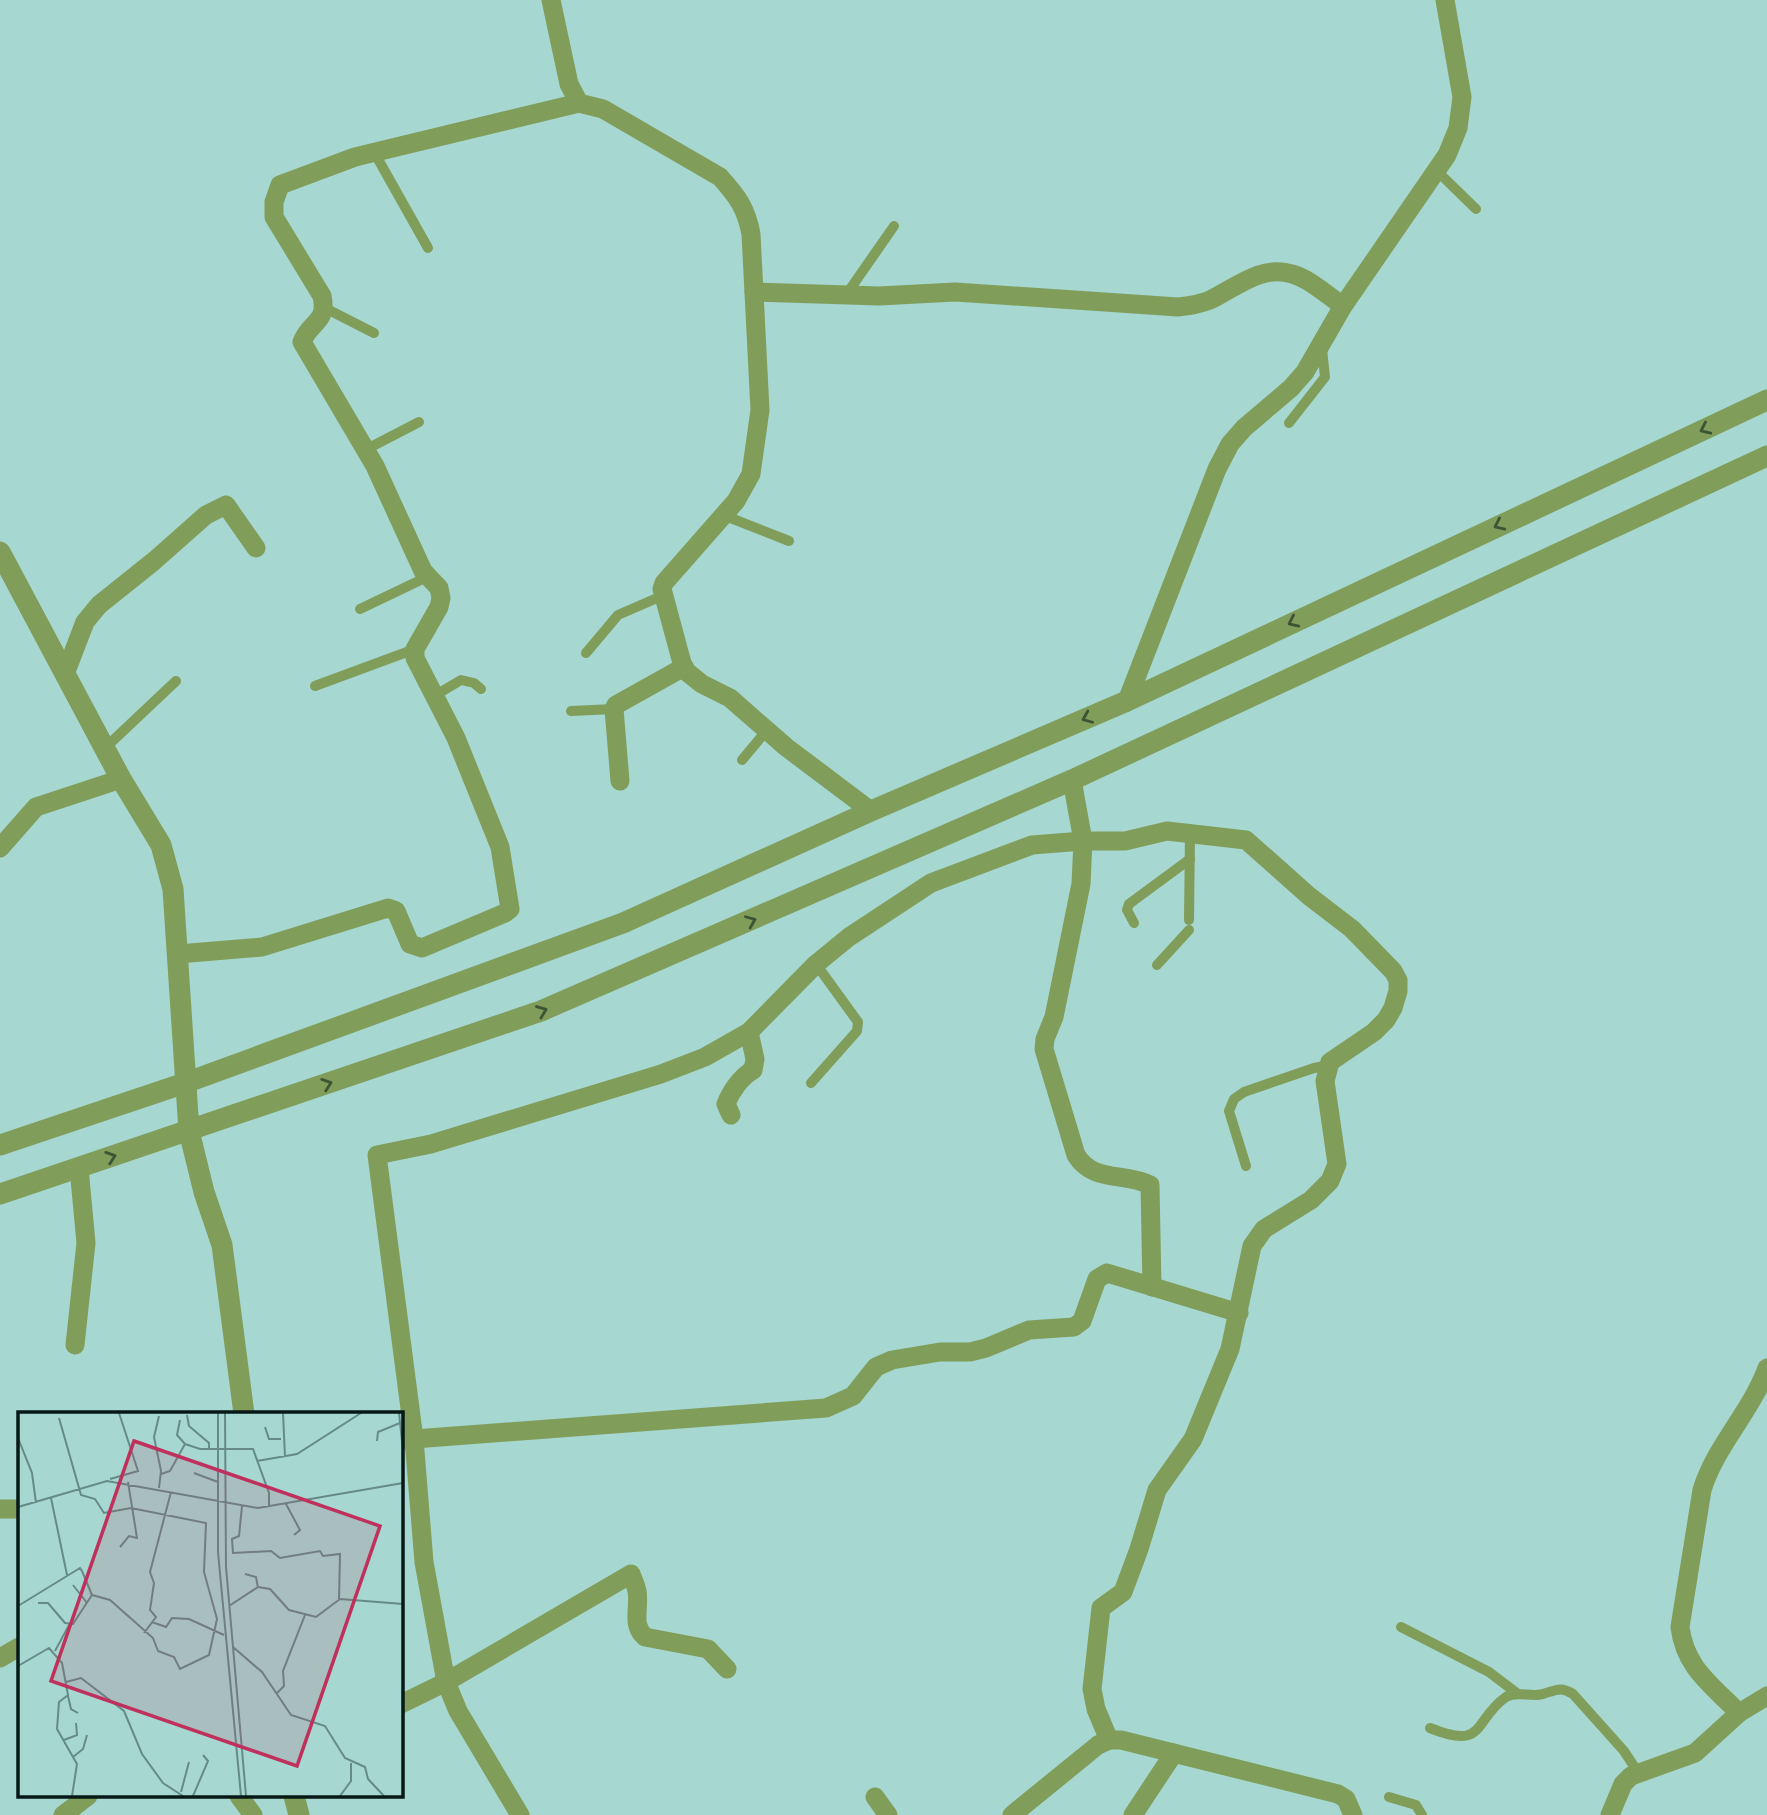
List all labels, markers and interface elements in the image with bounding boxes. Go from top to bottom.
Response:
one-way arrow [1700,420,1712,434]
one-way arrow [1494,517,1506,531]
one-way arrow [1288,614,1301,628]
one-way arrow [1082,710,1094,724]
one-way arrow [744,915,756,929]
one-way arrow [535,1005,547,1019]
one-way arrow [320,1078,332,1092]
one-way arrow [105,1151,117,1165]
inset map [18,1412,402,1798]

